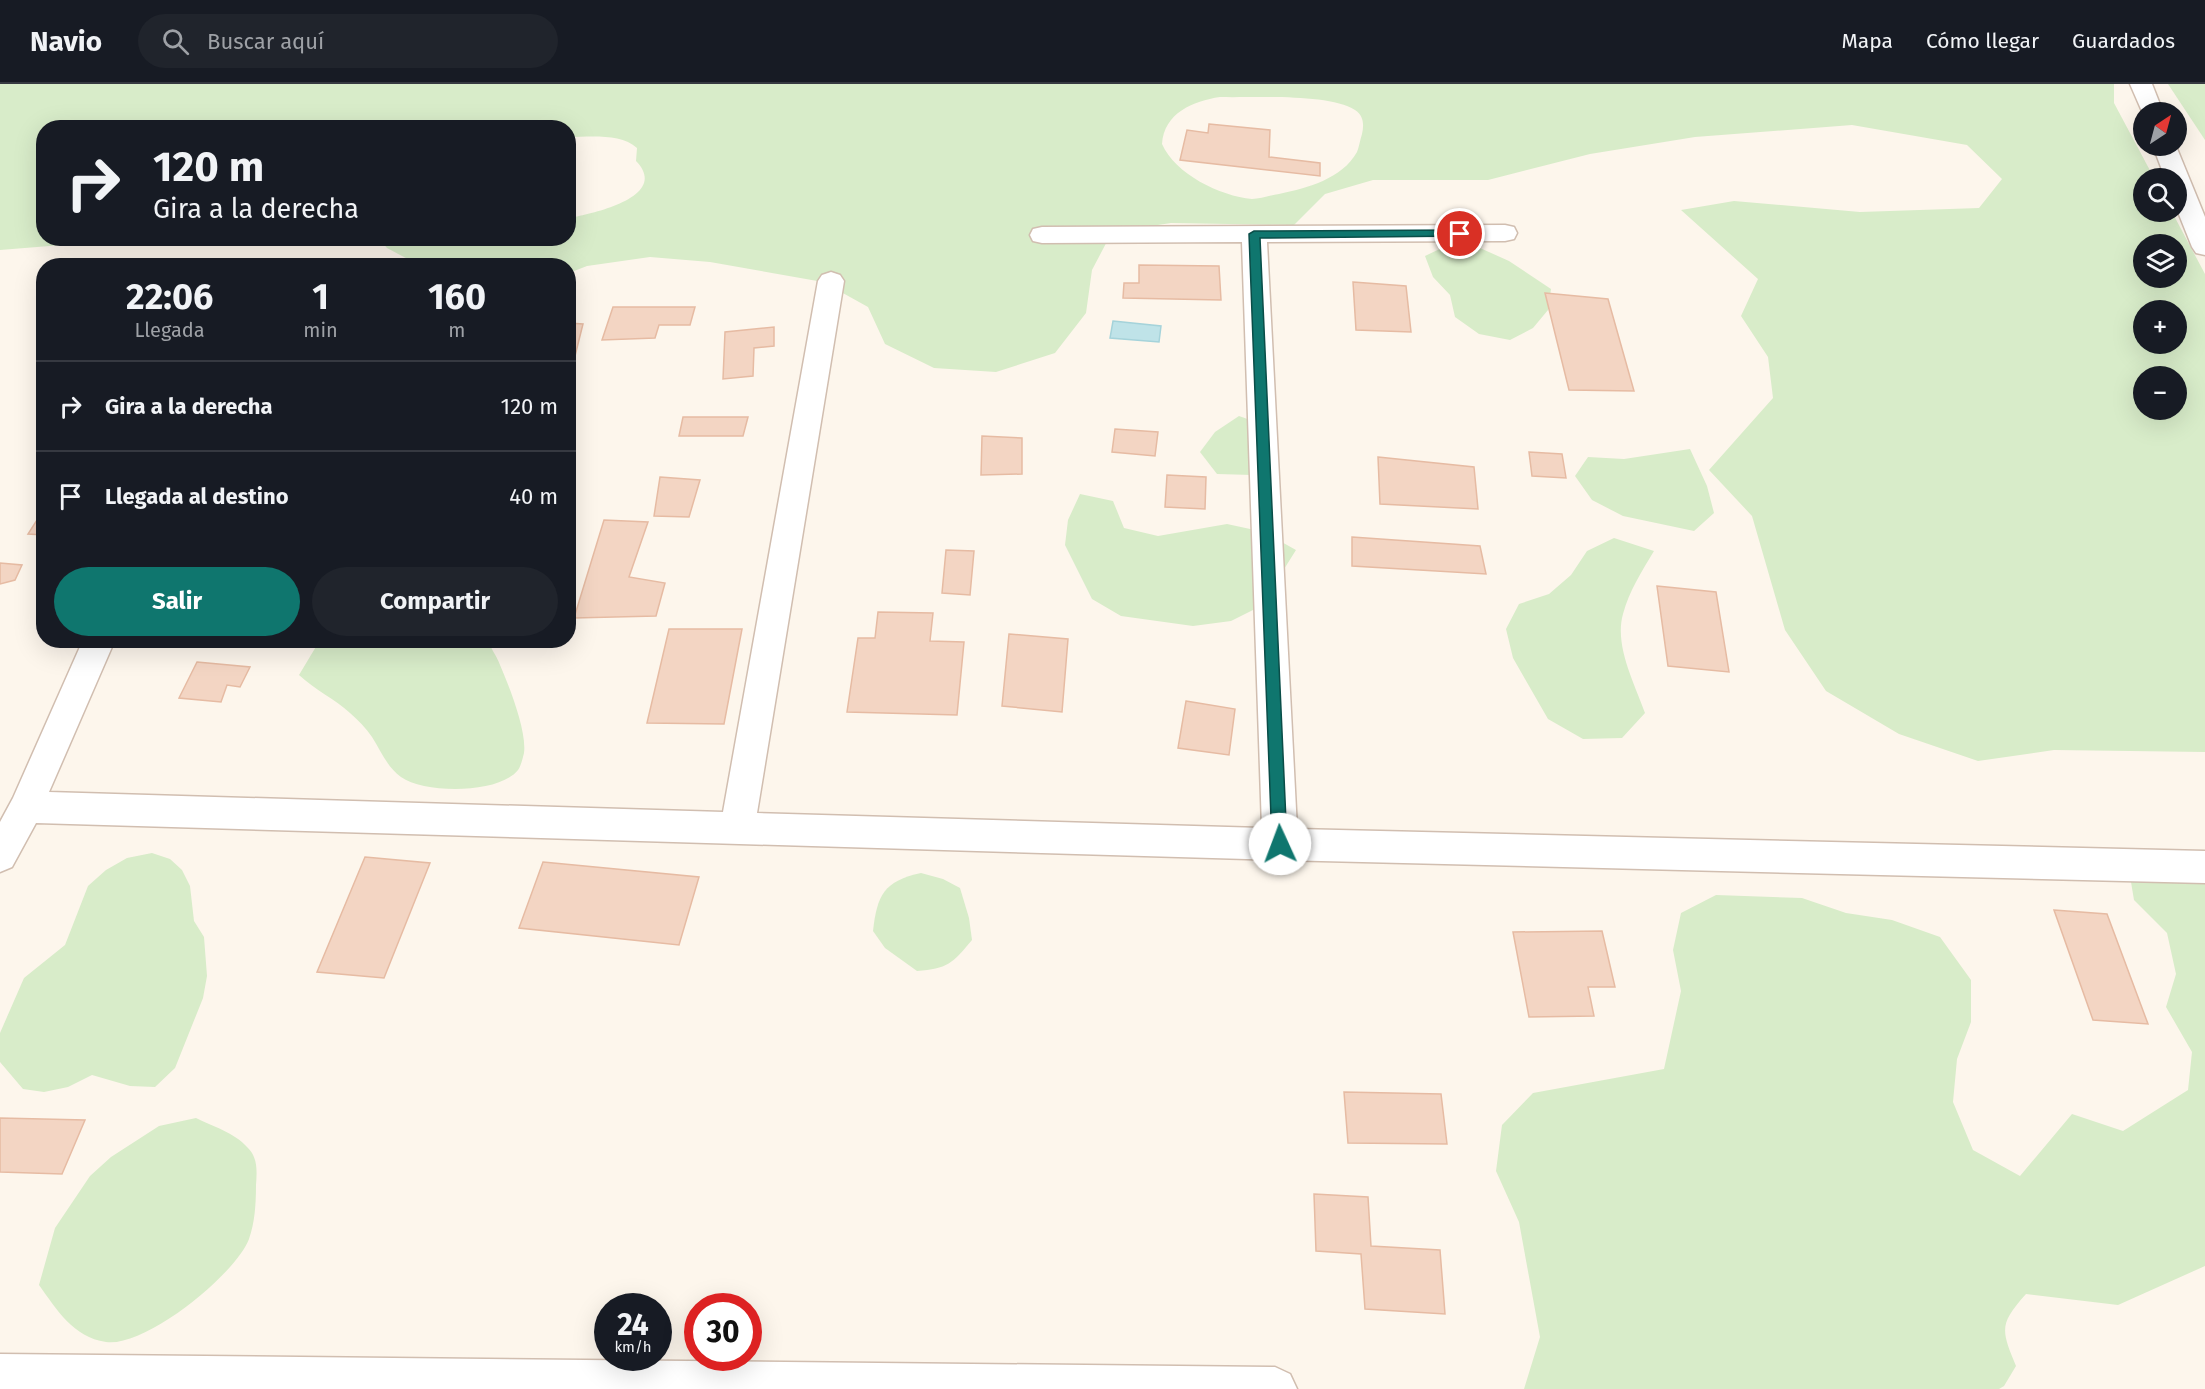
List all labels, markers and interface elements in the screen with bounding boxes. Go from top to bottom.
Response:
search box [138,14,558,68]
text: Navio [30,25,102,58]
icon: search [159,25,192,58]
text: Buscar aquí [207,28,324,55]
text: Mapa [1841,28,1893,54]
text: Cómo llegar [1926,28,2039,54]
text: Guardados [2072,28,2175,54]
north arrow [2133,102,2187,156]
map controls [2133,102,2187,420]
text: 120 m [153,142,264,192]
icon: right [54,144,132,222]
button: search [2133,168,2187,222]
text: Gira a la derecha [153,193,359,225]
pin [1434,208,1485,259]
icon: arrive [1443,217,1476,250]
button: layers [2133,234,2187,288]
text: 22:06 [126,275,213,319]
text: 1 [312,275,329,319]
text: 160 [428,275,486,319]
button: + [2133,300,2187,354]
text: Llegada [135,318,205,342]
text: min [303,318,338,342]
text: m [448,318,465,342]
button: − [2133,366,2187,420]
icon: right [54,390,87,423]
text: Gira a la derecha [105,393,273,420]
text: 120 m [501,393,558,420]
icon: arrive [54,480,87,513]
text: Llegada al destino [105,483,289,510]
text: 40 m [509,483,558,510]
button: Salir [54,567,300,636]
button: Compartir [312,567,558,636]
position arrow [1248,812,1312,876]
speed limit sign: 30 [684,1293,762,1371]
text: 24 [617,1307,649,1343]
text: km/h [614,1338,652,1356]

